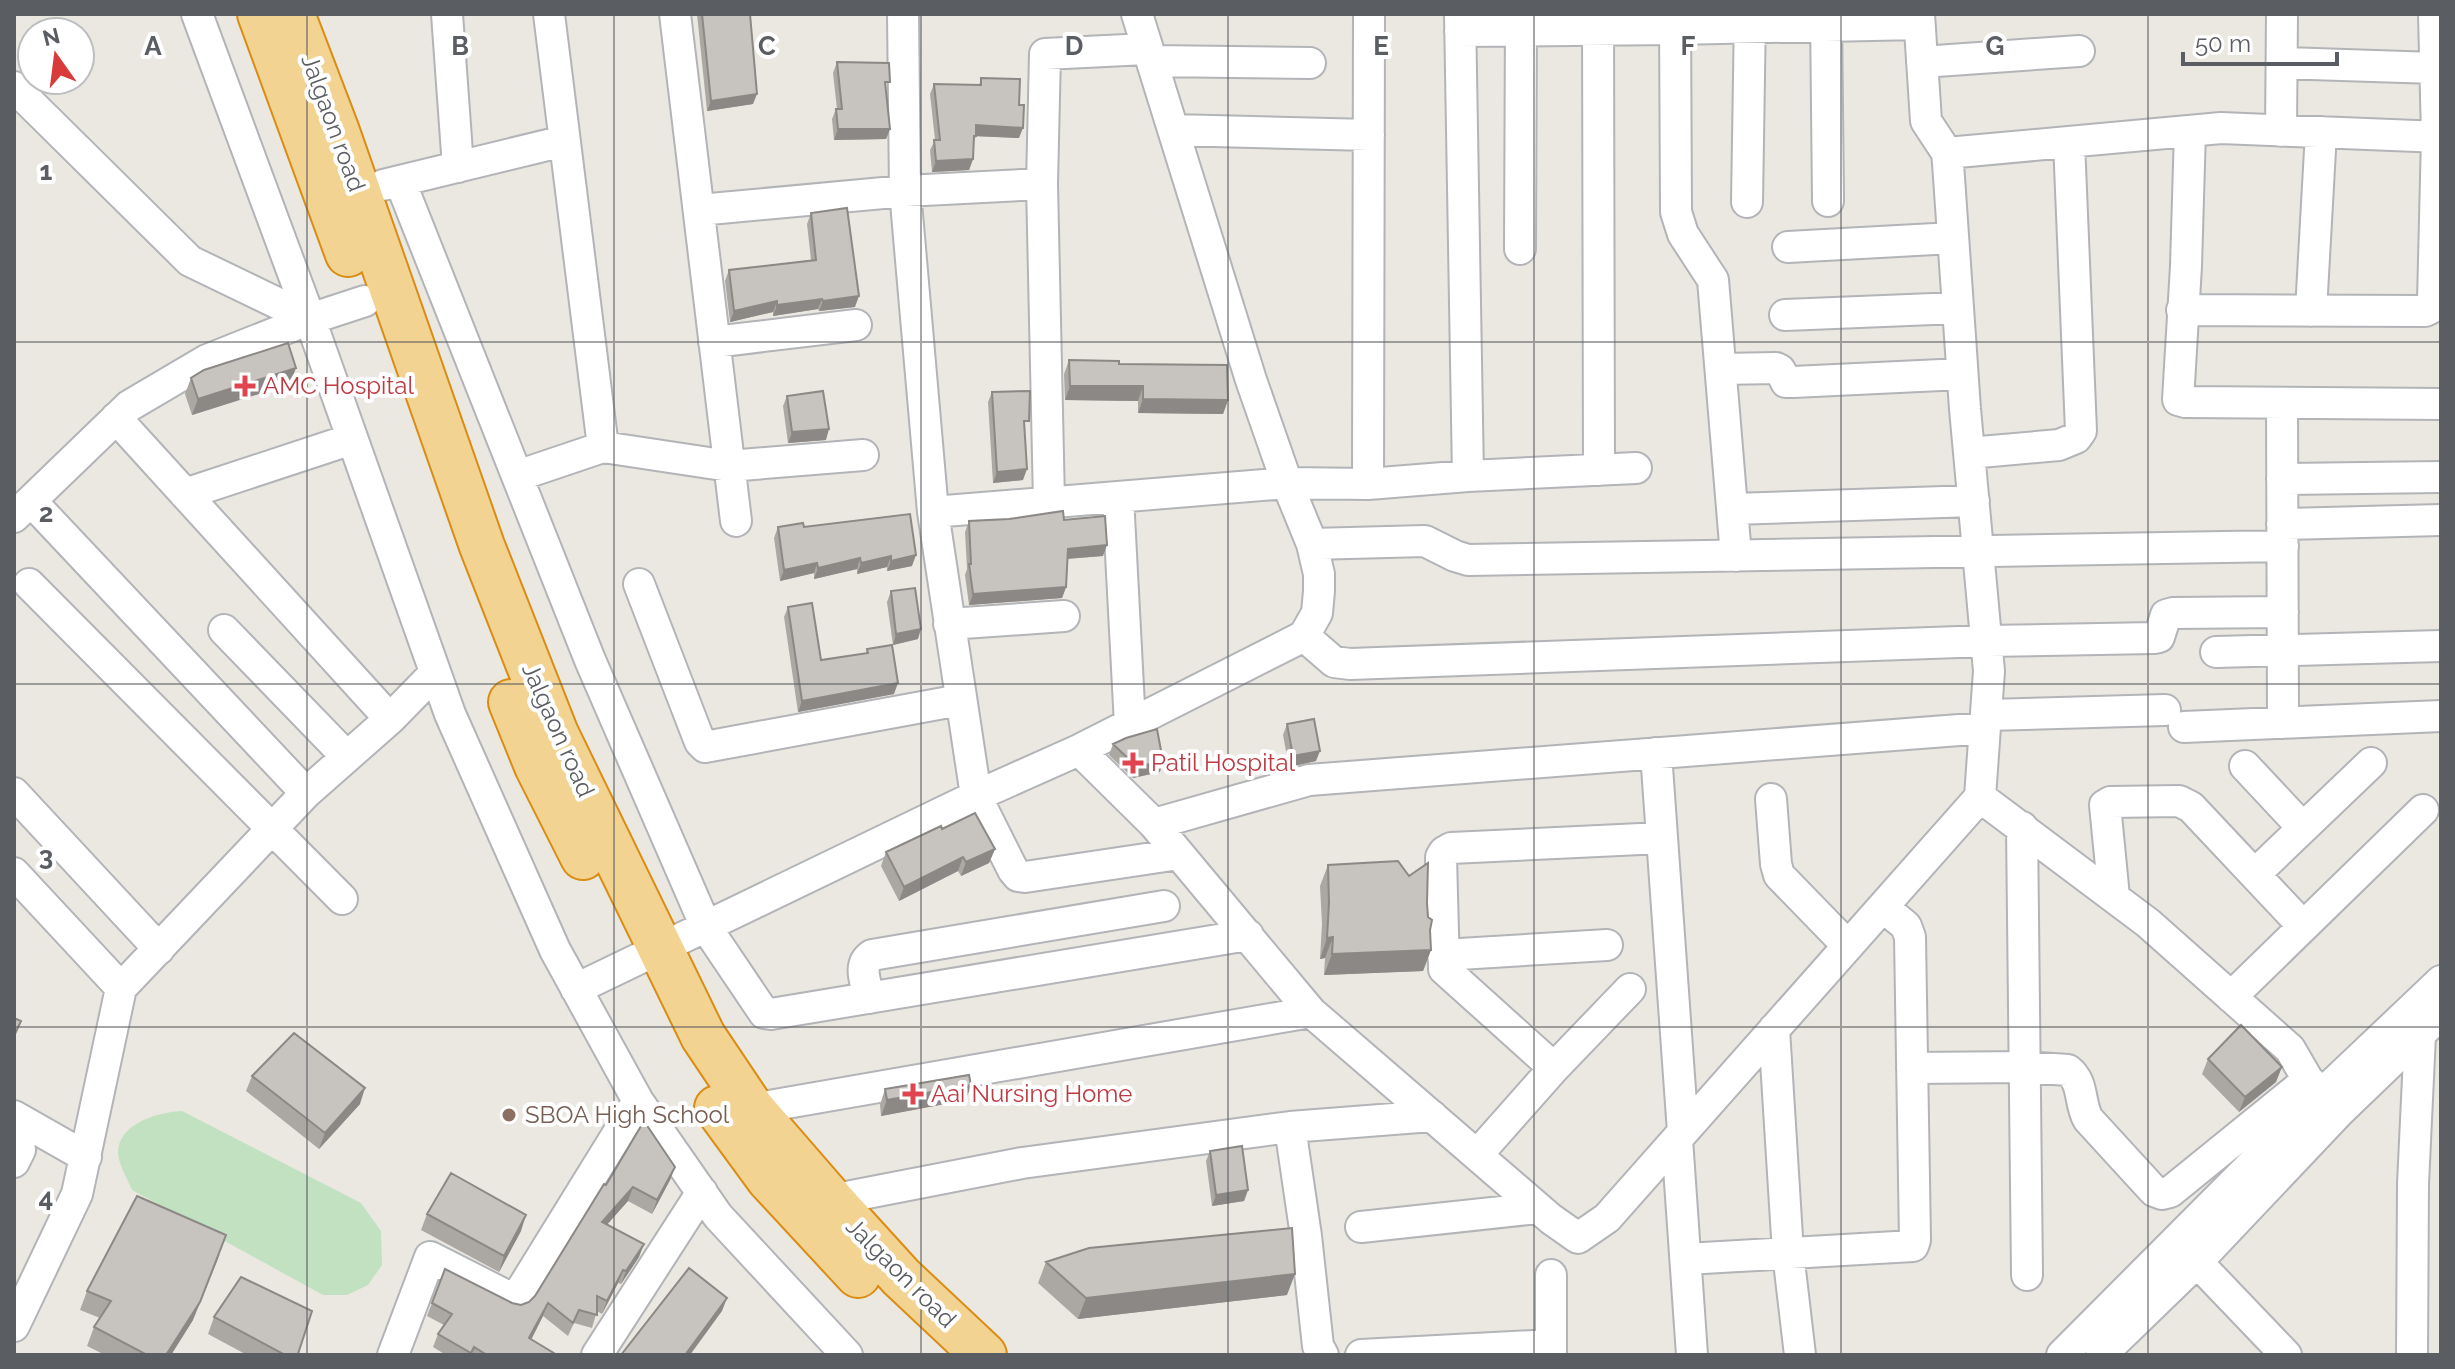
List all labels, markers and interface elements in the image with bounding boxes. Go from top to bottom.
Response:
north arrow [16,16,96,96]
scale bar [2183,16,2337,66]
text: N [40,22,62,51]
text: 50 m [2195,29,2251,58]
text: A [144,31,162,61]
text: B [451,31,469,61]
text: C [758,31,776,61]
text: D [1065,31,1083,61]
text: E [1373,31,1389,61]
text: F [1681,31,1696,61]
text: G [1986,31,2004,61]
street label: Jalgaon road [295,50,372,195]
text: 1 [40,156,53,186]
place label: AMC Hospital [263,371,414,400]
marker: AMC Hospital [234,375,256,397]
text: 2 [39,498,53,528]
street label: Jalgaon road [516,658,601,801]
place label: Patil Hospital [1151,748,1296,777]
marker: Patil Hospital [1122,752,1144,774]
text: 3 [39,841,53,871]
place label: Aai Nursing Home [931,1079,1132,1108]
marker: Aai Nursing Home [902,1083,924,1105]
place label: SBOA High School [525,1100,730,1129]
marker: SBOA High School [500,1106,518,1124]
text: 4 [39,1183,53,1213]
street label: Jalgaon road [840,1212,962,1334]

